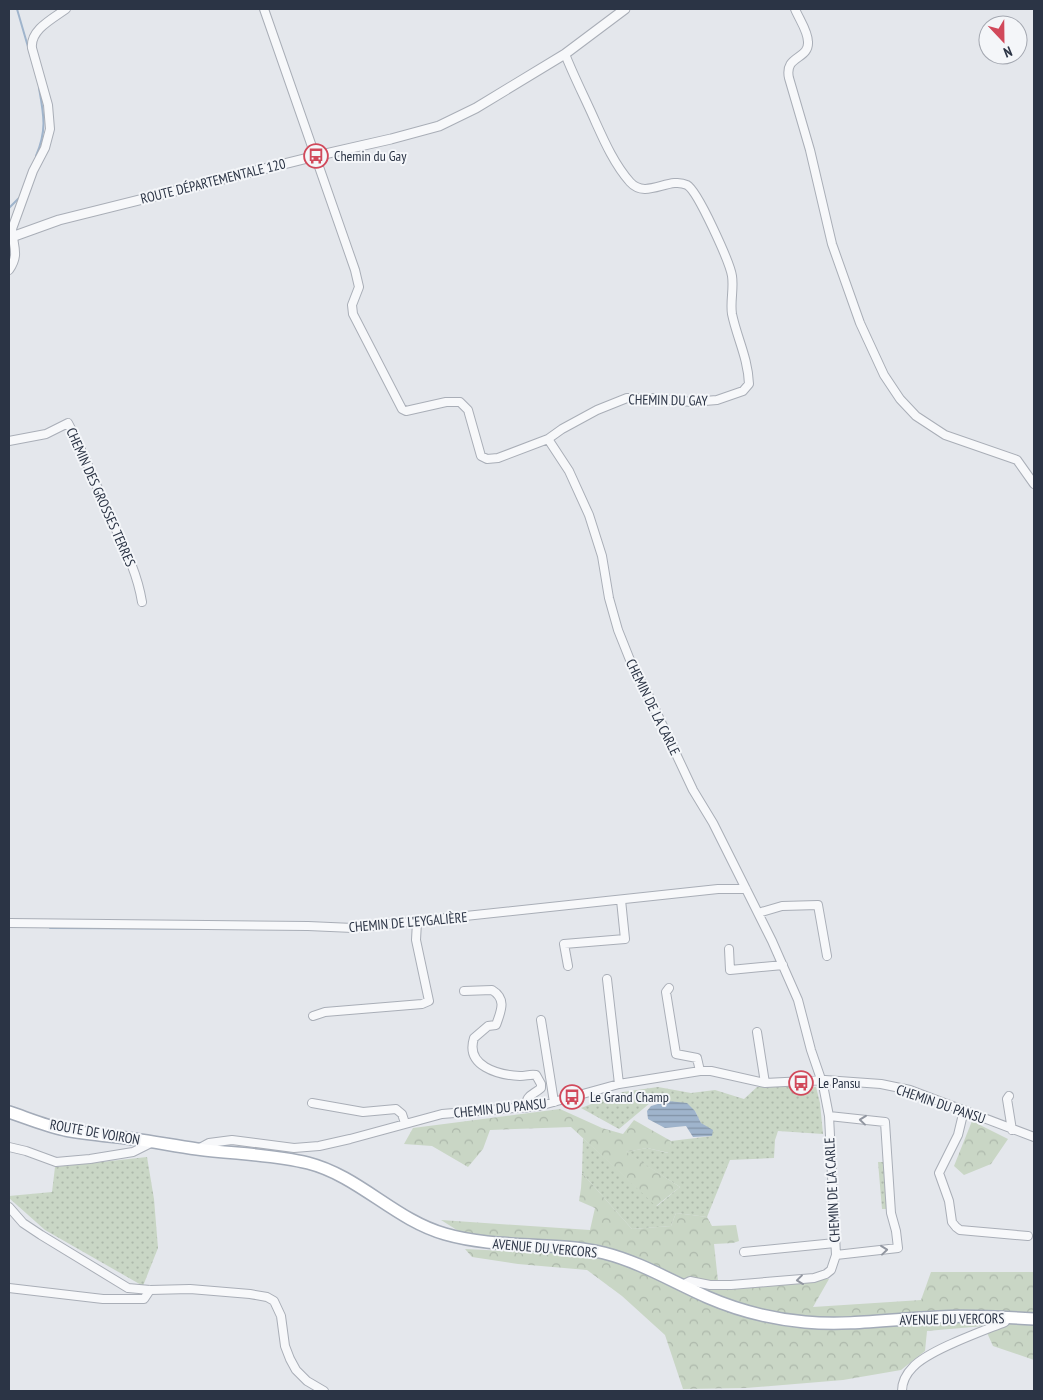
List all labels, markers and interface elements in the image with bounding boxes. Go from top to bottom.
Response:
north arrow [978,15,1028,65]
text: N [1001,42,1015,62]
bus stop icon: Chemin du Gay [303,143,329,169]
place label: Chemin du Gay [334,147,407,165]
street label: ROUTE DÉPARTEMENTALE 120 [139,154,287,208]
street label: CHEMIN DU GAY [628,390,708,410]
street label: CHEMIN DES GROSSES TERRES [62,425,140,569]
street label: CHEMIN DE LA CARLE [622,656,684,758]
street label: CHEMIN DE L'EYGALIÈRE [348,908,468,936]
bus stop icon: Le Pansu [788,1070,814,1096]
place label: Le Pansu [818,1074,860,1092]
street label: CHEMIN DU PANSU [894,1080,988,1128]
bus stop icon: Le Grand Champ [559,1084,585,1110]
place label: Le Grand Champ [590,1088,669,1106]
street label: CHEMIN DU PANSU [453,1094,547,1122]
street label: ROUTE DE VOIRON [49,1115,141,1149]
one-way arrow [859,1115,867,1126]
street label: CHEMIN DE LA CARLE [820,1137,844,1243]
street label: AVENUE DU VERCORS [492,1234,598,1262]
one-way arrow [881,1245,889,1256]
one-way arrow [796,1274,804,1285]
street label: AVENUE DU VERCORS [899,1309,1005,1329]

